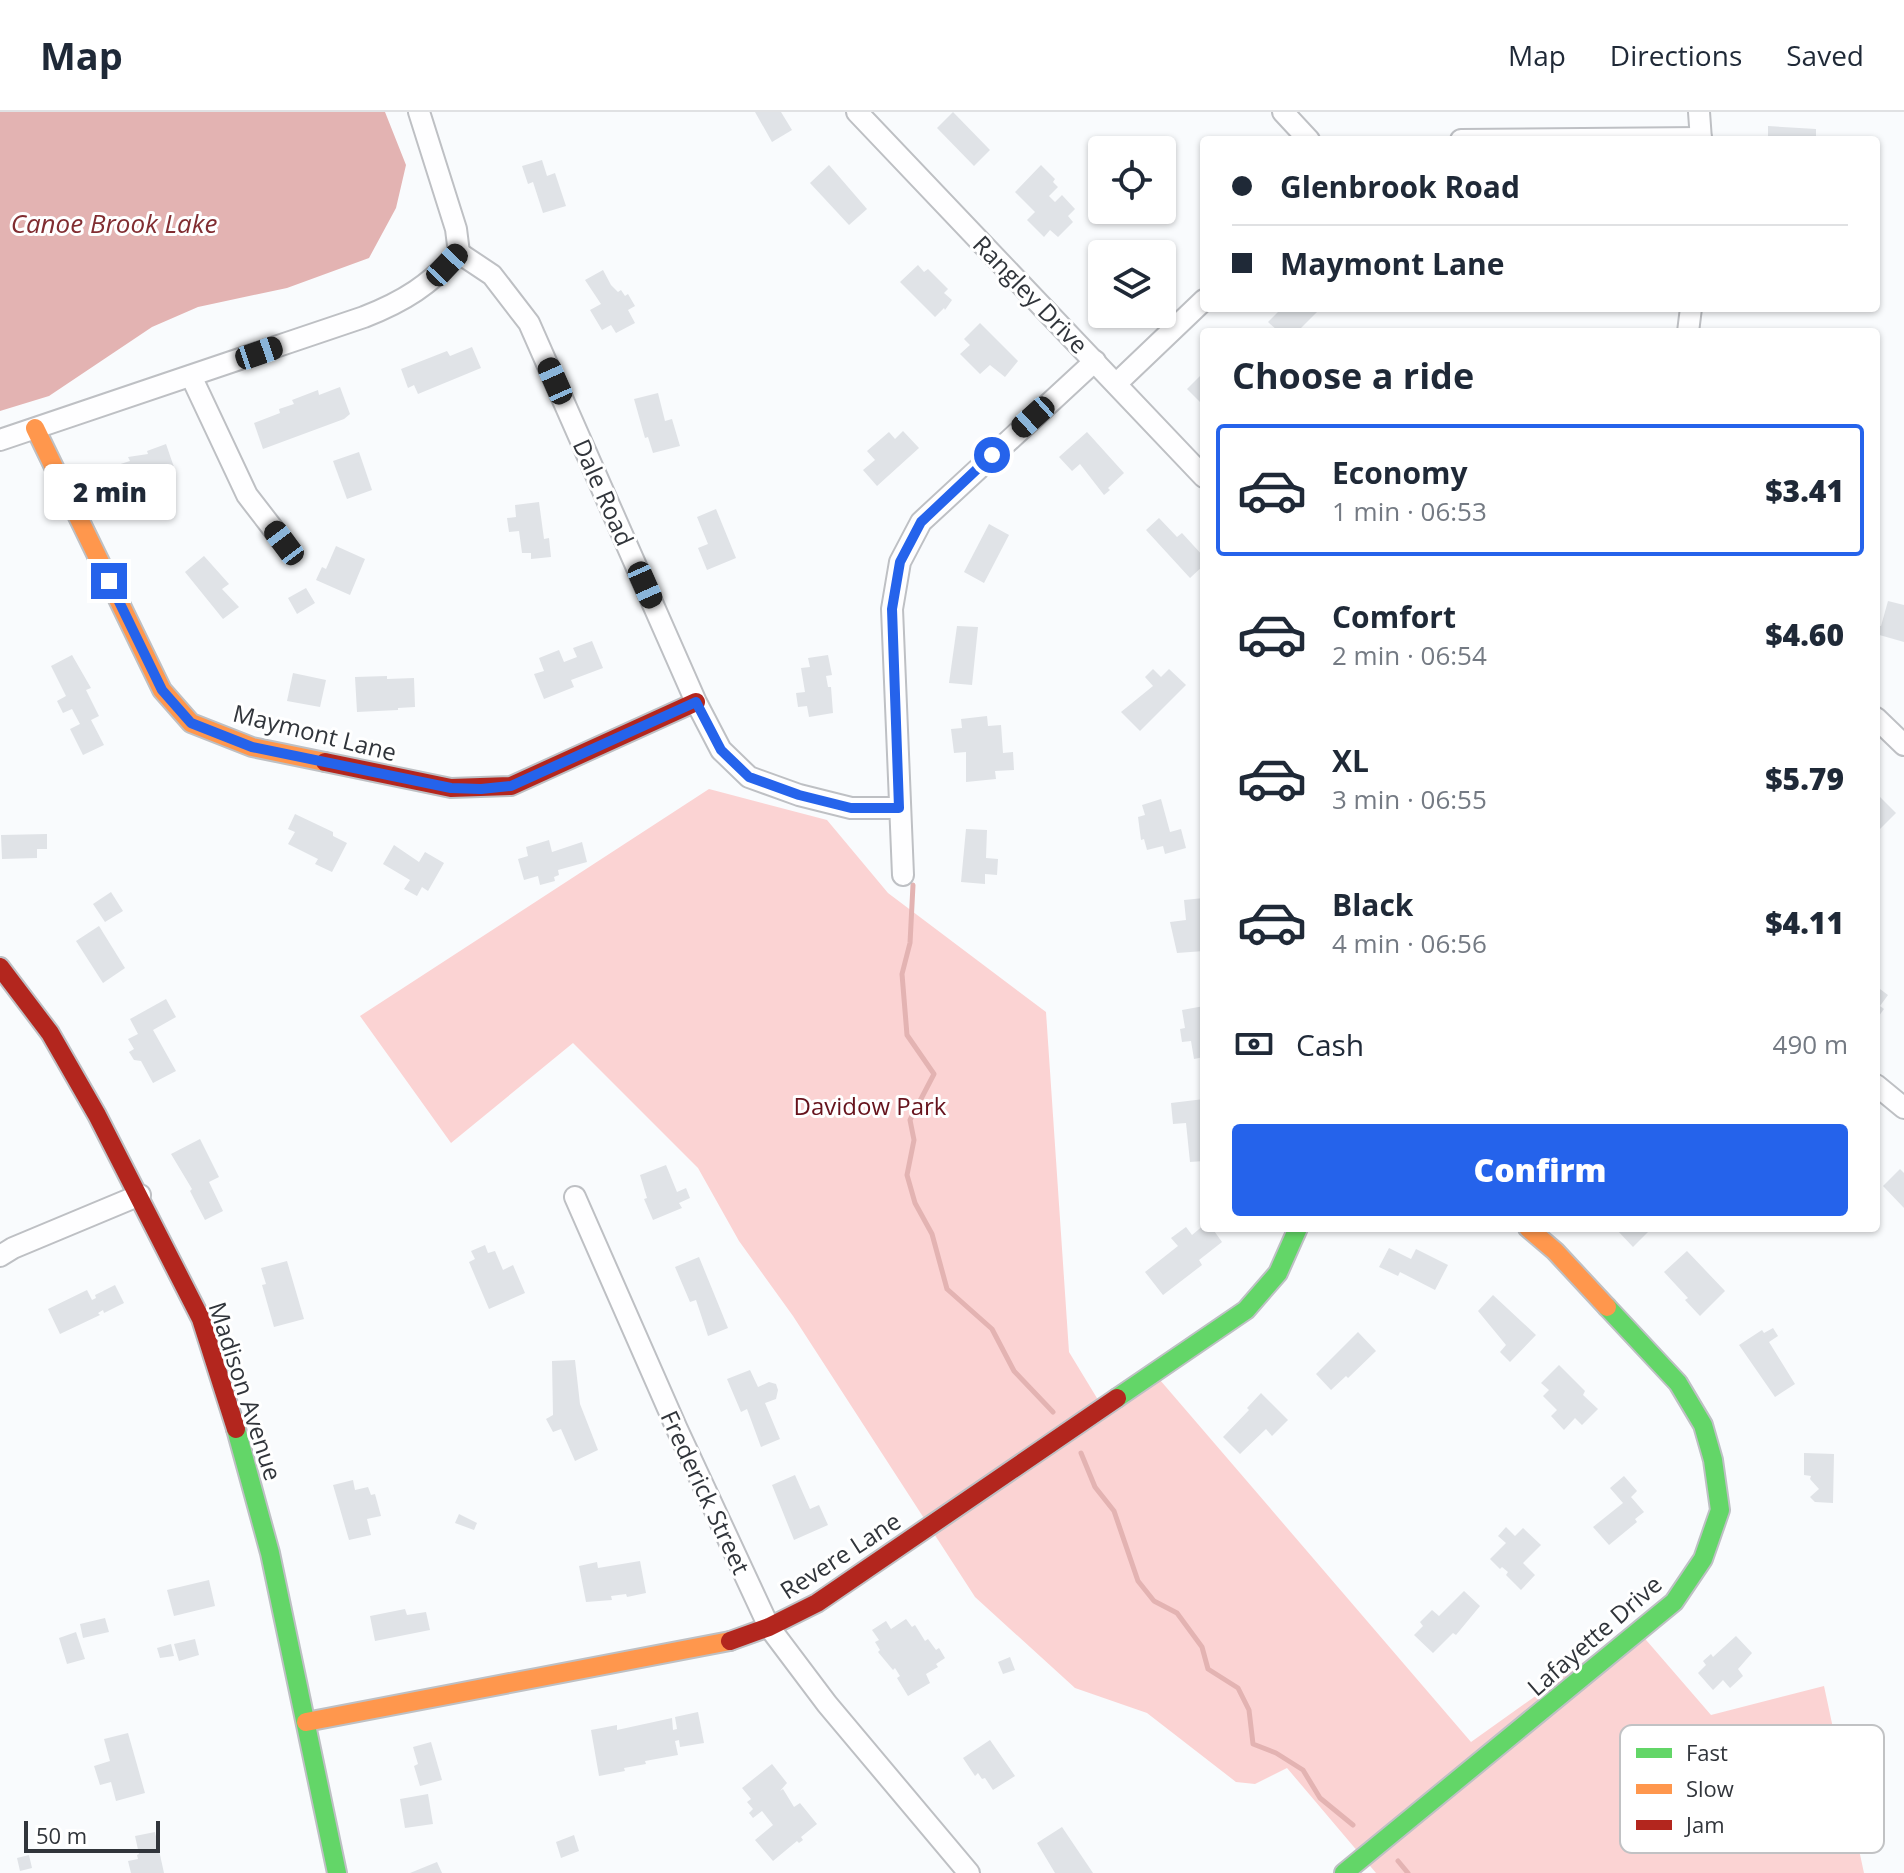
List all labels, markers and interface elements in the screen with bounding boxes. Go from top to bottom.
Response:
text: Map [40,29,123,81]
text: Map [1508,36,1566,74]
text: Directions [1610,36,1742,74]
text: Saved [1786,36,1864,74]
map controls [1088,136,1176,328]
button: locate [1088,136,1176,224]
text: Glenbrook Road [1280,166,1520,207]
water label: Canoe Brook Lake [11,205,217,241]
street label: Rangley Drive [966,228,1096,360]
car [422,239,472,291]
button: layers [1088,240,1176,328]
text: Maymont Lane [1280,243,1505,284]
car [232,334,286,372]
text: Choose a ride [1232,351,1474,400]
car [534,354,576,408]
car [1007,392,1059,442]
street label: Dale Road [566,433,642,551]
route start [974,437,1010,473]
text: Economy [1332,452,1468,493]
icon: car [1236,454,1308,526]
callout: 2 min [43,465,175,521]
text: $3.41 [1765,470,1844,511]
text: 2 min [73,474,147,510]
text: 1 min · 06:53 [1332,493,1487,529]
car [260,517,308,569]
car [624,558,666,612]
route end [91,563,127,599]
text: Comfort [1332,596,1456,637]
icon: car [1236,598,1308,670]
text: $4.60 [1765,614,1844,655]
text: 2 min · 06:54 [1332,637,1487,673]
street label: Maymont Lane [230,696,400,768]
text: XL [1332,740,1369,781]
icon: car [1236,742,1308,814]
text: $5.79 [1765,758,1844,799]
text: 3 min · 06:55 [1332,781,1487,817]
text: Black [1332,884,1413,925]
icon: car [1236,886,1308,958]
text: $4.11 [1765,902,1844,943]
text: 4 min · 06:56 [1332,925,1487,961]
icon: cash [1232,1022,1276,1066]
text: Cash [1296,1024,1364,1065]
text: 490 m [1773,1026,1848,1062]
park label: Davidow Park [794,1089,947,1122]
button: Confirm [1232,1124,1848,1216]
street label: Madison Avenue [202,1297,290,1485]
street label: Frederick Street [654,1405,758,1579]
street label: Revere Lane [773,1504,907,1606]
street label: Lafayette Drive [1520,1567,1668,1703]
legend [1620,1725,1884,1853]
text: Fast [1686,1737,1728,1767]
text: Slow [1686,1773,1734,1803]
text: Jam [1684,1809,1725,1839]
scale bar [24,1817,160,1853]
text: 50 m [36,1820,87,1850]

